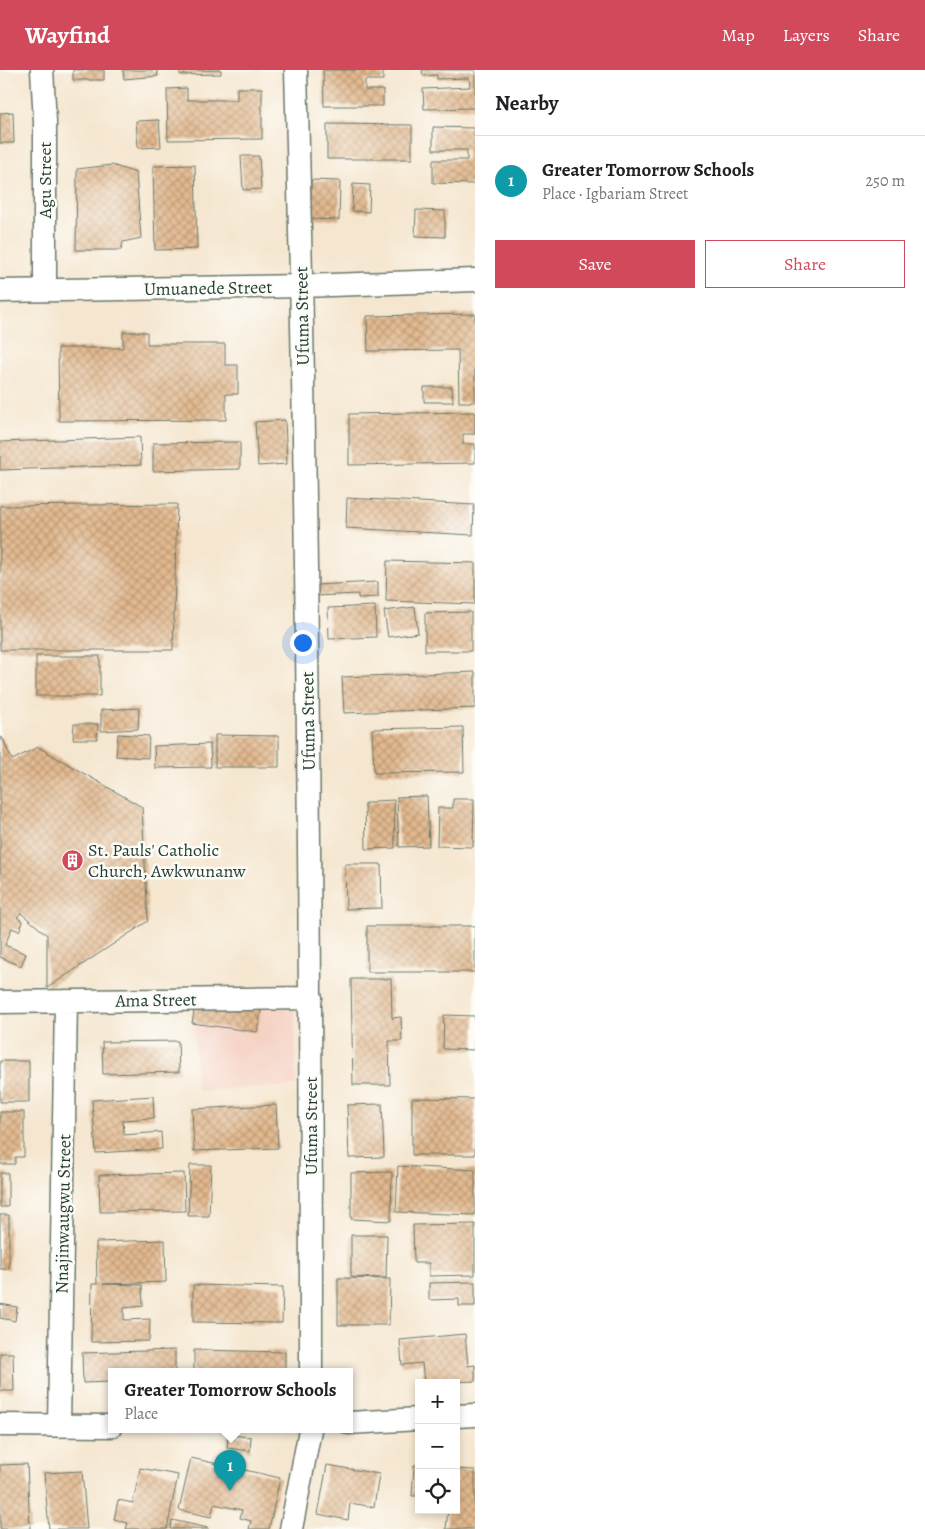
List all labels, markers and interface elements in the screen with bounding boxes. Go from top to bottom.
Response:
text: Wayfind [25,19,110,51]
text: Map [722,23,755,47]
text: Layers [783,23,830,47]
text: Share [858,23,900,47]
text: Nearby [495,89,558,117]
street label: Agu Street [33,141,57,220]
text: Greater Tomorrow Schools [542,157,754,183]
text: 1 [508,170,514,192]
text: 250 m [866,170,905,192]
text: Place · Igbariam Street [542,183,688,205]
button: Save [495,240,695,288]
button: Share [705,240,905,288]
street label: Ufuma Street [289,266,315,366]
street label: Umuanede Street [144,275,273,301]
your location [290,630,316,656]
street label: Ufuma Street [295,671,321,771]
place label: St. Pauls' Catholic Church, Awkwunanw [88,838,246,883]
building icon: St. Pauls' Catholic Church, Awkwunanw [60,848,84,872]
street label: Ama Street [114,987,197,1013]
street label: Ufuma Street [299,1076,323,1176]
street label: Nnajinwaugwu Street [50,1134,76,1294]
popup [108,1368,353,1433]
text: Greater Tomorrow Schools [124,1377,337,1403]
map controls [415,1379,460,1514]
button: + [415,1379,460,1424]
text: Place [124,1403,158,1425]
button: − [415,1424,460,1469]
pin: 1 [214,1450,246,1491]
button: locate [415,1469,460,1514]

